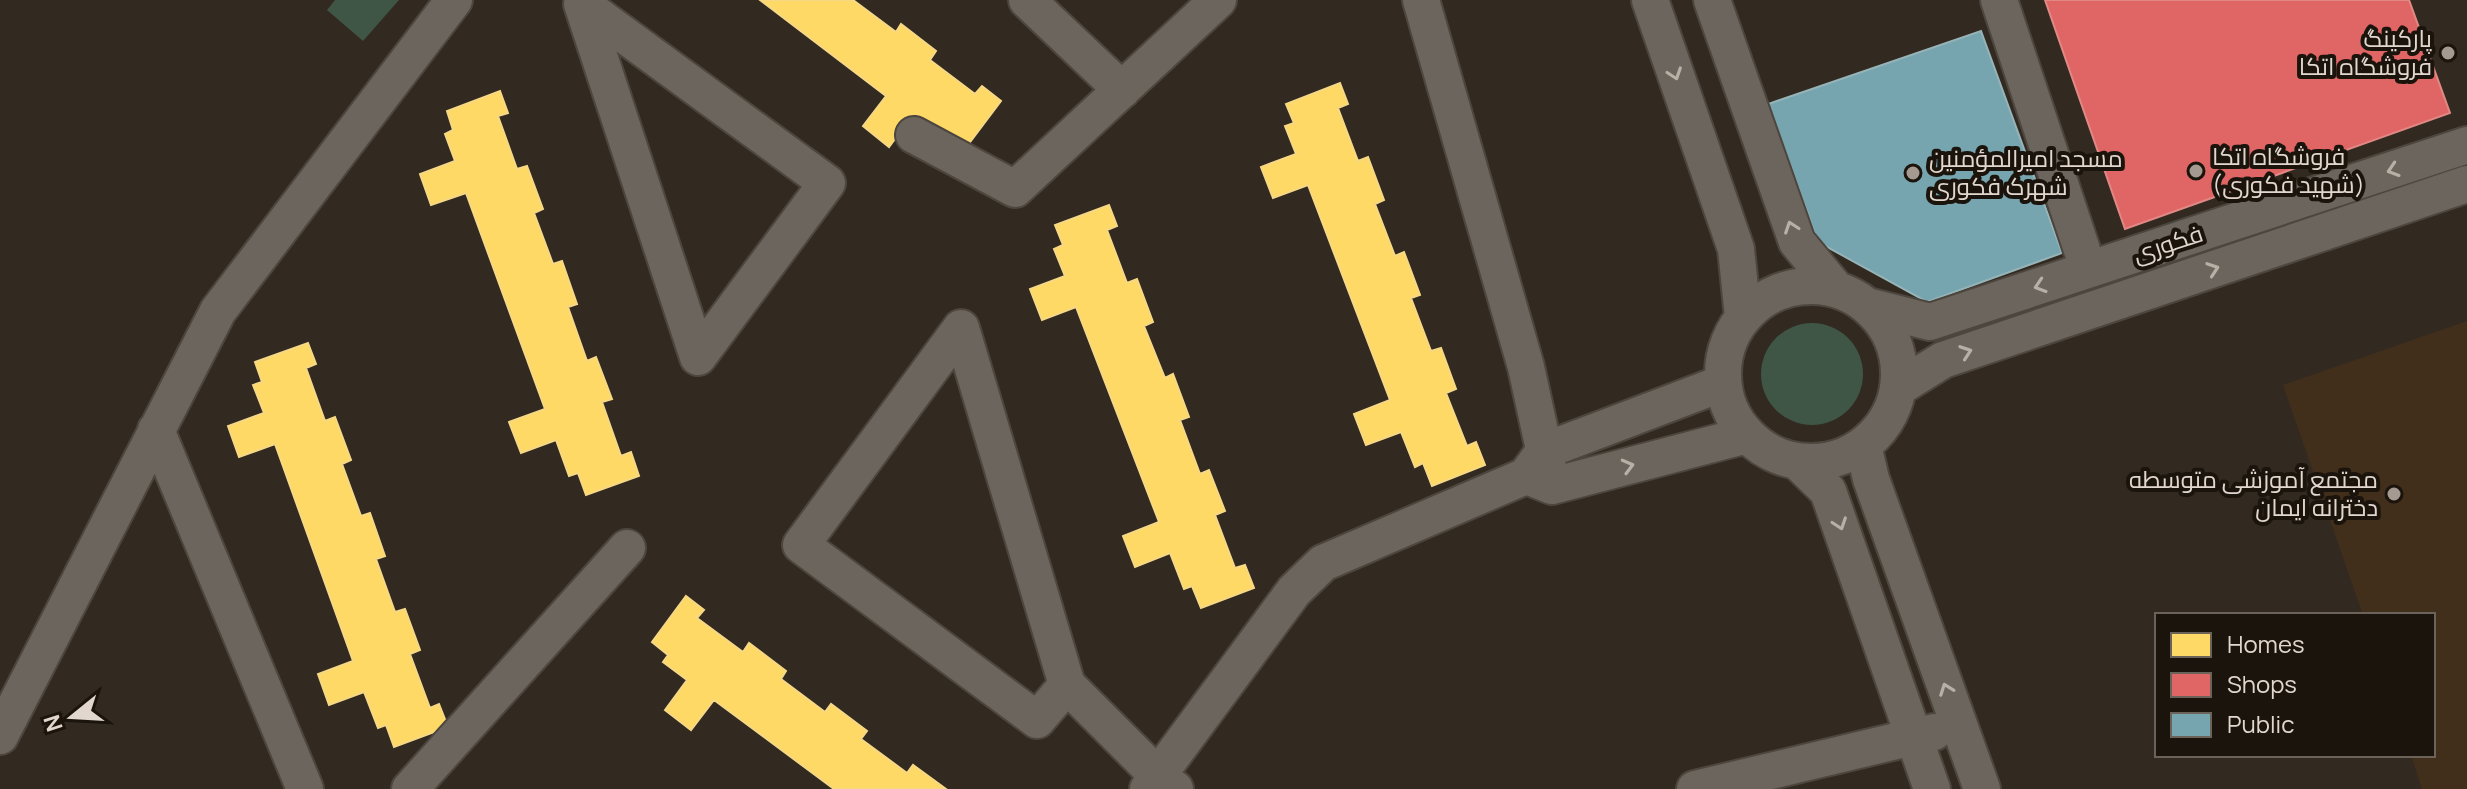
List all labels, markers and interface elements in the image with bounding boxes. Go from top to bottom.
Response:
place label: پارکینگ فروشگاه اتکا [2299,21,2433,82]
marker: پارکینگ فروشگاه اتکا [2439,44,2457,62]
one-way arrow [1666,66,1682,80]
place label: فروشگاه اتکا (شهید فکوری) [2212,139,2365,200]
place label: مسجد امیرالمؤمنین شهرک فکوری [1929,141,2123,202]
one-way arrow [2387,160,2401,176]
marker: فروشگاه اتکا (شهید فکوری) [2187,162,2205,180]
marker: مسجد امیرالمؤمنین شهرک فکوری [1904,164,1922,182]
street label: فکوری [2128,216,2207,269]
one-way arrow [1785,221,1801,235]
one-way arrow [2205,263,2219,279]
one-way arrow [2033,277,2047,293]
one-way arrow [1958,345,1972,361]
one-way arrow [1620,459,1634,476]
place label: مجتمع آموزشی متوسطه دخترانه ایمان [2129,462,2378,523]
marker: مجتمع آموزشی متوسطه دخترانه ایمان [2385,485,2403,503]
one-way arrow [1830,516,1846,530]
legend [2155,613,2435,757]
text: Homes [2227,627,2305,660]
text: Shops [2227,667,2297,700]
north arrow [32,677,112,757]
one-way arrow [1939,683,1956,697]
text: Public [2227,707,2294,740]
text: N [36,711,70,735]

